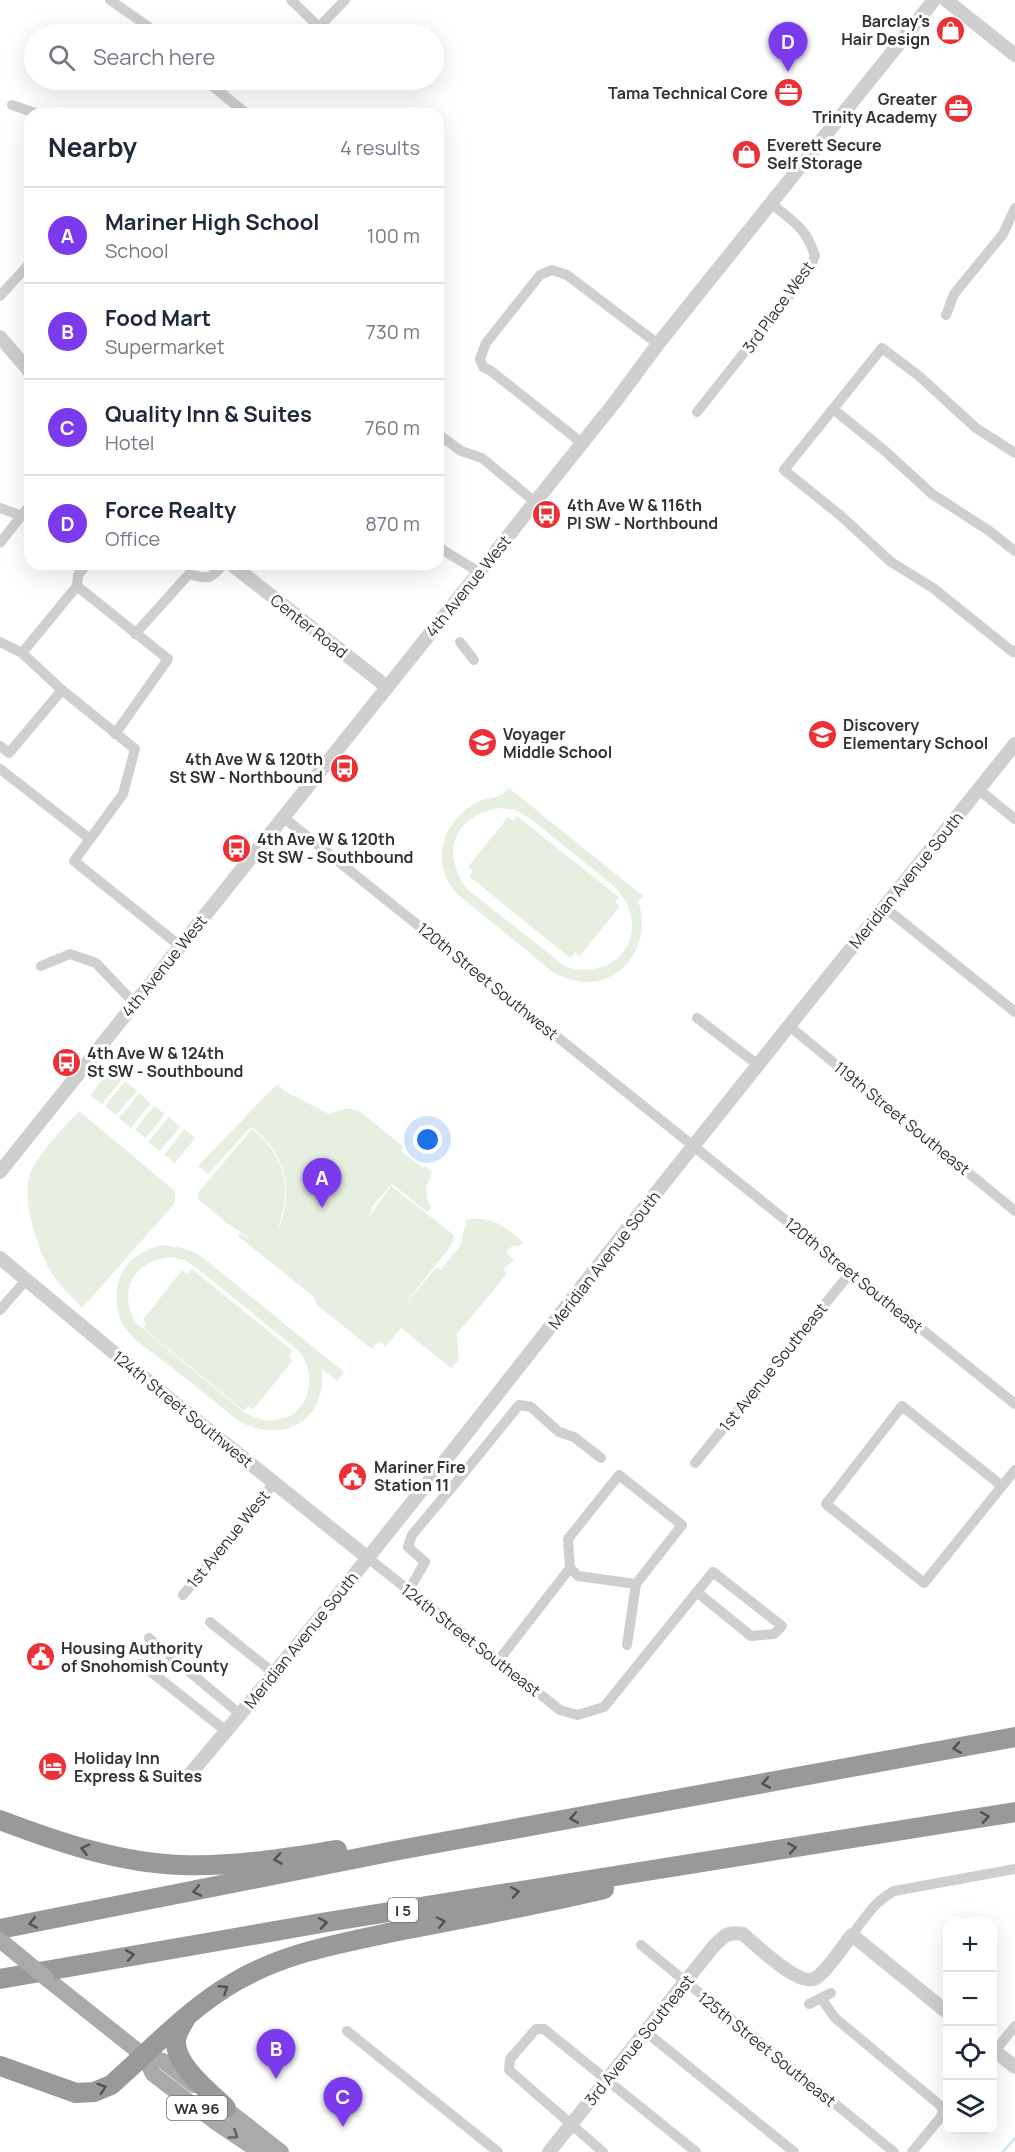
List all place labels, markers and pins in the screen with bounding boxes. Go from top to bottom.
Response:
place label: Barclay's Hair Design [841,10,930,50]
shop icon: Barclay's Hair Design [935,14,967,46]
pin: D [768,22,808,72]
office icon: Tama Technical Core [773,77,805,109]
place label: Tama Technical Core [608,82,768,104]
place label: Greater Trinity Academy [813,88,937,128]
office icon: Greater Trinity Academy [942,92,974,124]
place label: Everett Secure Self Storage [767,134,882,174]
shop icon: Everett Secure Self Storage [730,138,762,170]
place label: 4th Ave W & 116th Pl SW - Northbound [567,494,718,534]
bus stop icon: 4th Ave W & 116th Pl SW - Northbound [530,498,562,530]
place label: Discovery Elementary School [843,714,988,754]
school or university icon: Discovery Elementary School [806,718,838,750]
place label: Voyager Middle School [503,723,612,763]
school or university icon: Voyager Middle School [466,727,498,759]
place label: 4th Ave W & 120th St SW - Northbound [169,748,323,788]
bus stop icon: 4th Ave W & 120th St SW - Northbound [328,752,360,784]
place label: 4th Ave W & 120th St SW - Southbound [257,828,413,868]
bus stop icon: 4th Ave W & 120th St SW - Southbound [220,832,252,864]
place label: 4th Ave W & 124th St SW - Southbound [87,1042,243,1082]
bus stop icon: 4th Ave W & 124th St SW - Southbound [50,1046,82,1078]
pin: A [302,1158,342,1208]
place label: Mariner Fire Station 11 [374,1456,466,1496]
public building icon: Mariner Fire Station 11 [337,1460,369,1492]
place label: Housing Authority of Snohomish County [61,1637,228,1677]
public building icon: Housing Authority of Snohomish County [24,1641,56,1673]
place label: Holiday Inn Express & Suites [74,1747,202,1787]
hotel icon: Holiday Inn Express & Suites [37,1751,69,1783]
pin: B [256,2030,296,2079]
pin: C [324,2078,362,2127]

